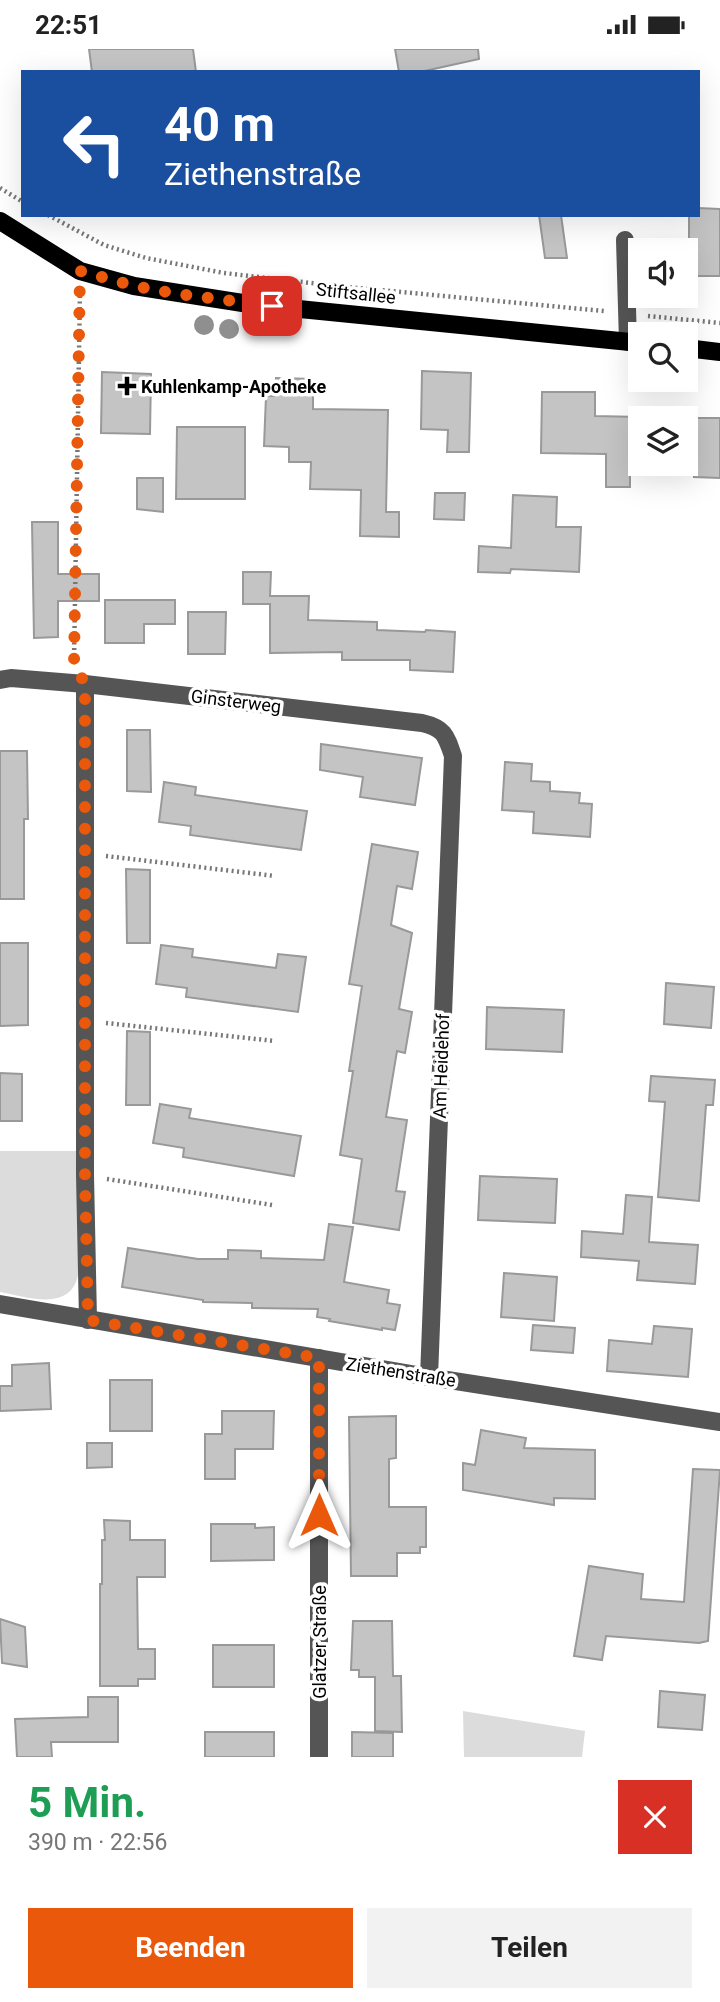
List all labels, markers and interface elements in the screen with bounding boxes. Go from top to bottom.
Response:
text: 22:51 [35,10,102,40]
text: 40 m [164,96,275,153]
icon: left [49,98,140,189]
text: Ziethenstraße [164,155,361,193]
map controls [628,238,698,476]
button: sound [628,238,698,308]
pin [242,276,302,336]
street label: Stiftsallee [315,278,397,308]
icon: arrive [253,287,291,325]
button: search [628,322,698,392]
place label: Kuhlenkamp-Apotheke [141,376,326,397]
marker: Kuhlenkamp-Apotheke [119,378,135,394]
button: layers [628,406,698,476]
street label: Ginsterweg [190,685,282,717]
street label: Am Heidehof [429,1012,453,1119]
street label: Ziethenstraße [345,1353,457,1391]
position arrow [282,1478,356,1552]
street label: Glatzer Straße [309,1585,330,1699]
text: 5 Min. [28,1778,146,1827]
button: close [618,1780,692,1854]
text: 390 m · 22:56 [28,1829,167,1856]
button: Beenden [28,1908,353,1988]
button: Teilen [367,1908,692,1988]

